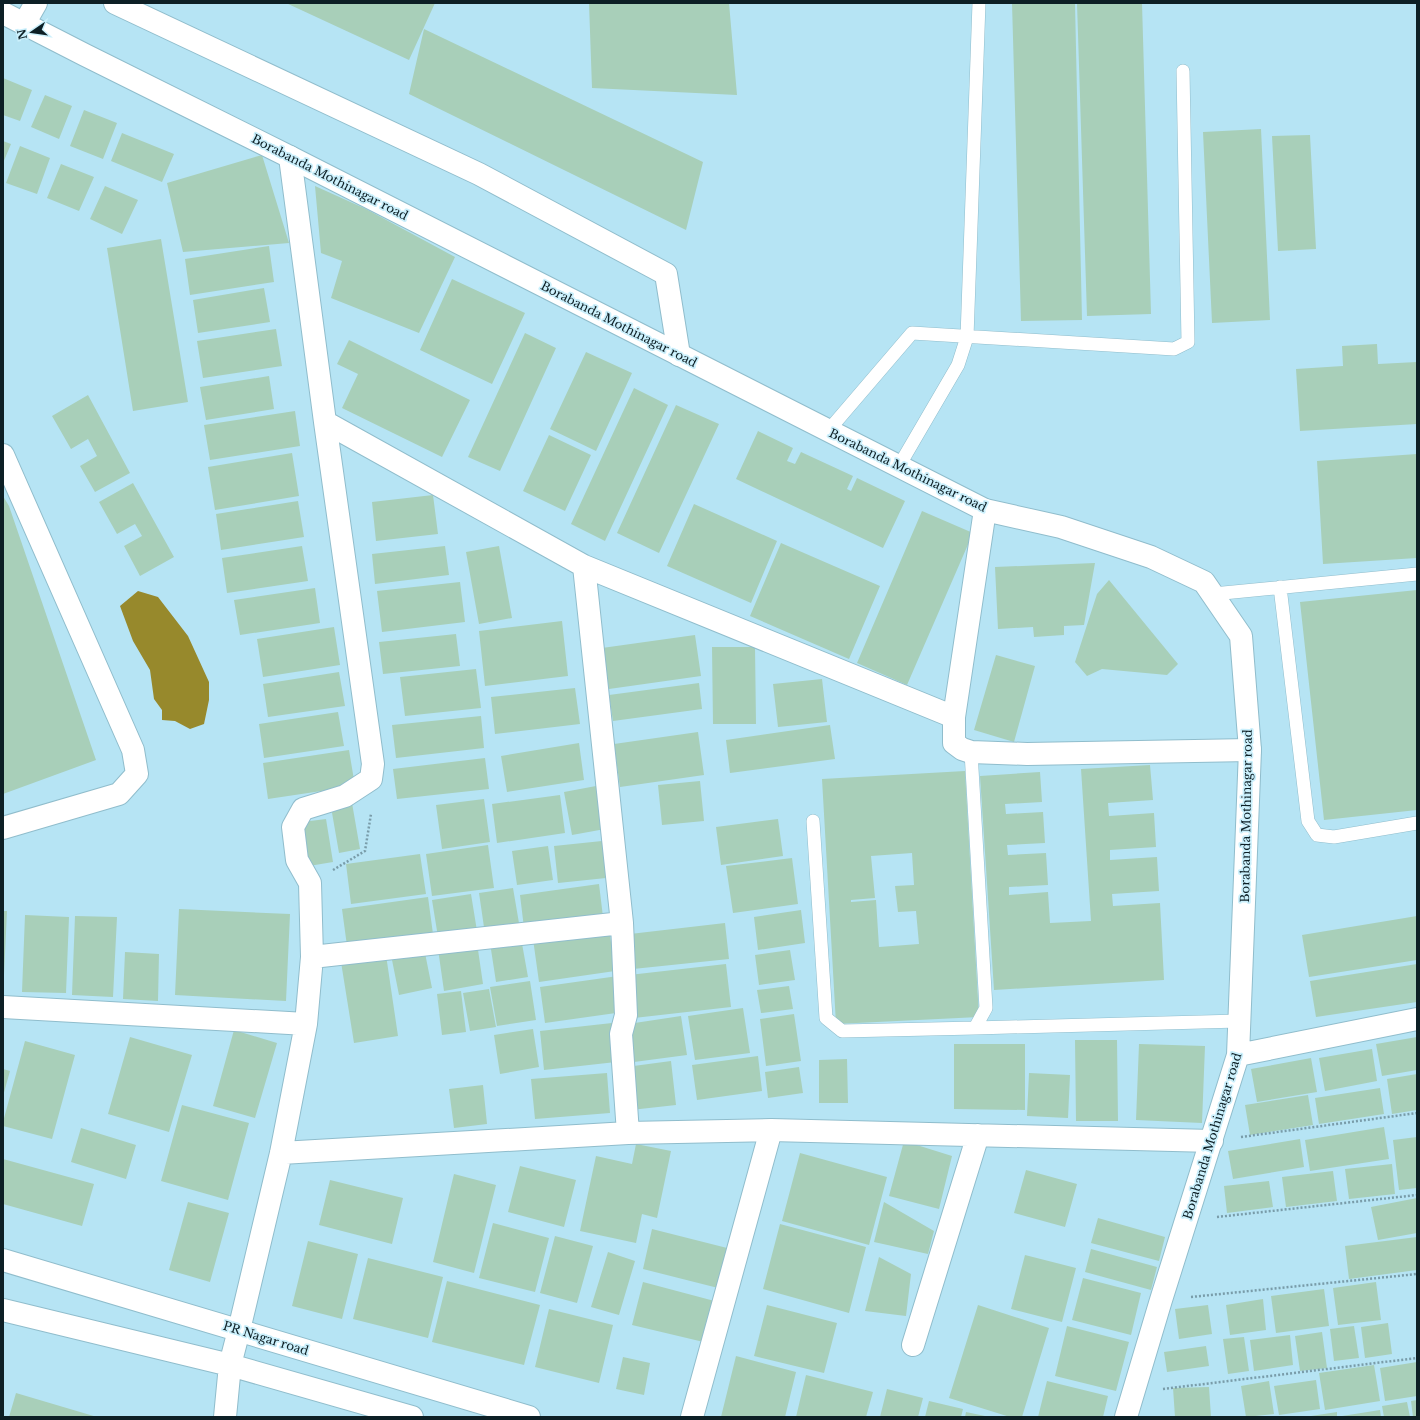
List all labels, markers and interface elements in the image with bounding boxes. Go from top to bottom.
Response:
north arrow [12,12,52,52]
text: N [14,27,30,41]
street label: Borabanda Mothinagar road [249,131,411,223]
street label: Borabanda Mothinagar road [538,278,700,370]
street label: Borabanda Mothinagar road [827,425,989,515]
street label: Borabanda Mothinagar road [1237,729,1255,903]
street label: Borabanda Mothinagar road [1179,1051,1245,1221]
street label: PR Nagar road [221,1318,311,1358]

